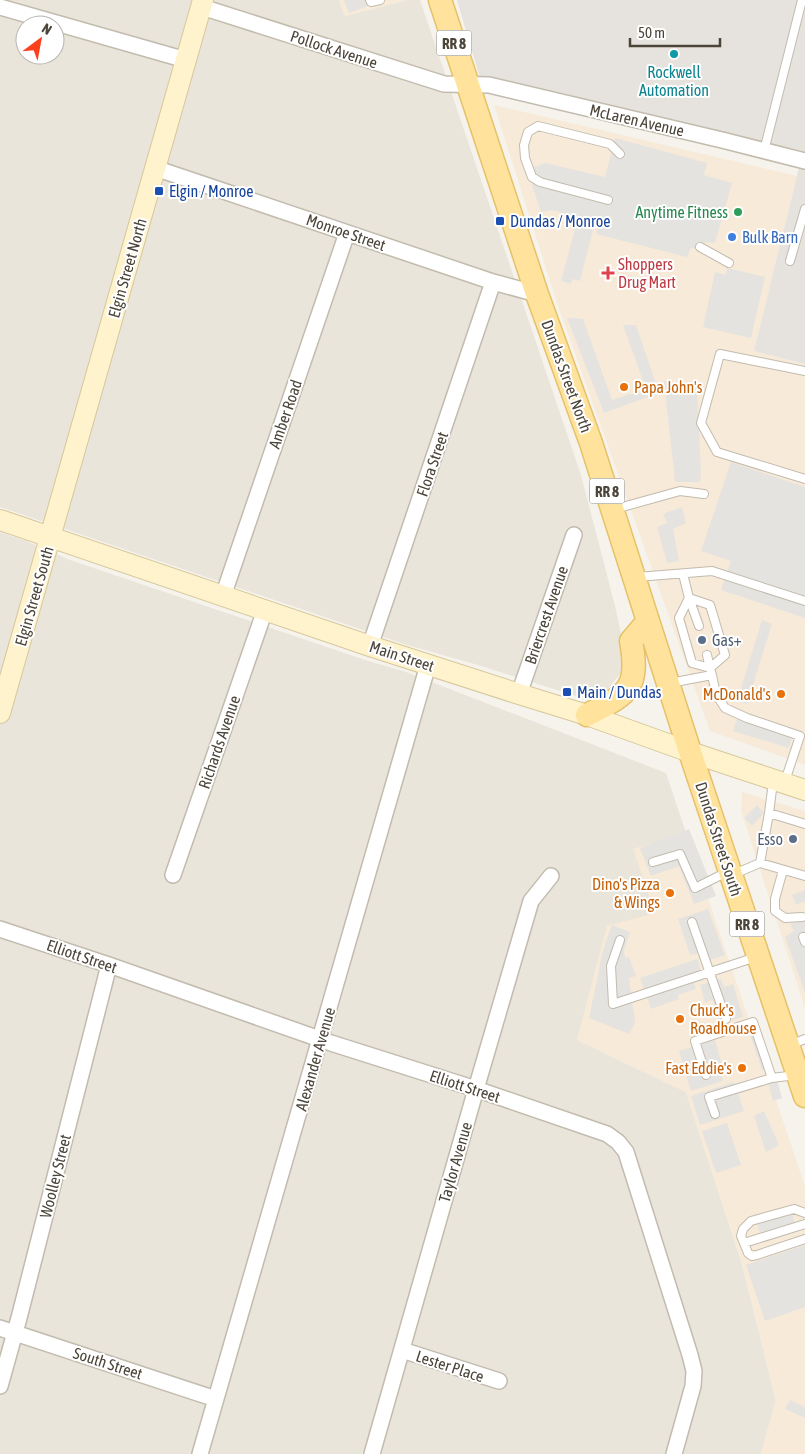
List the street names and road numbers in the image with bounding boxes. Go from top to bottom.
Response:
street label: Pollock Avenue [288,26,380,72]
road number: RR 8 [436,30,472,56]
street label: McLaren Avenue [588,100,686,140]
street label: Monroe Street [304,210,388,254]
street label: Elgin Street North [104,216,151,320]
street label: Dundas Street North [538,317,596,435]
street label: Amber Road [265,377,305,451]
street label: Flora Street [413,429,452,499]
road number: RR 8 [590,478,624,504]
street label: Elgin Street South [11,544,58,648]
street label: Briercrest Avenue [521,564,571,666]
street label: Main Street [367,637,437,675]
street label: Richards Avenue [195,693,243,791]
street label: Dundas Street South [692,780,746,898]
road number: RR 8 [730,912,764,936]
street label: Elliott Street [45,936,120,977]
street label: Alexander Avenue [292,1005,338,1113]
street label: Elliott Street [427,1066,503,1106]
street label: Taylor Avenue [435,1120,476,1205]
street label: Woolley Street [36,1132,75,1220]
street label: South Street [71,1343,145,1383]
street label: Lester Place [414,1347,486,1385]

